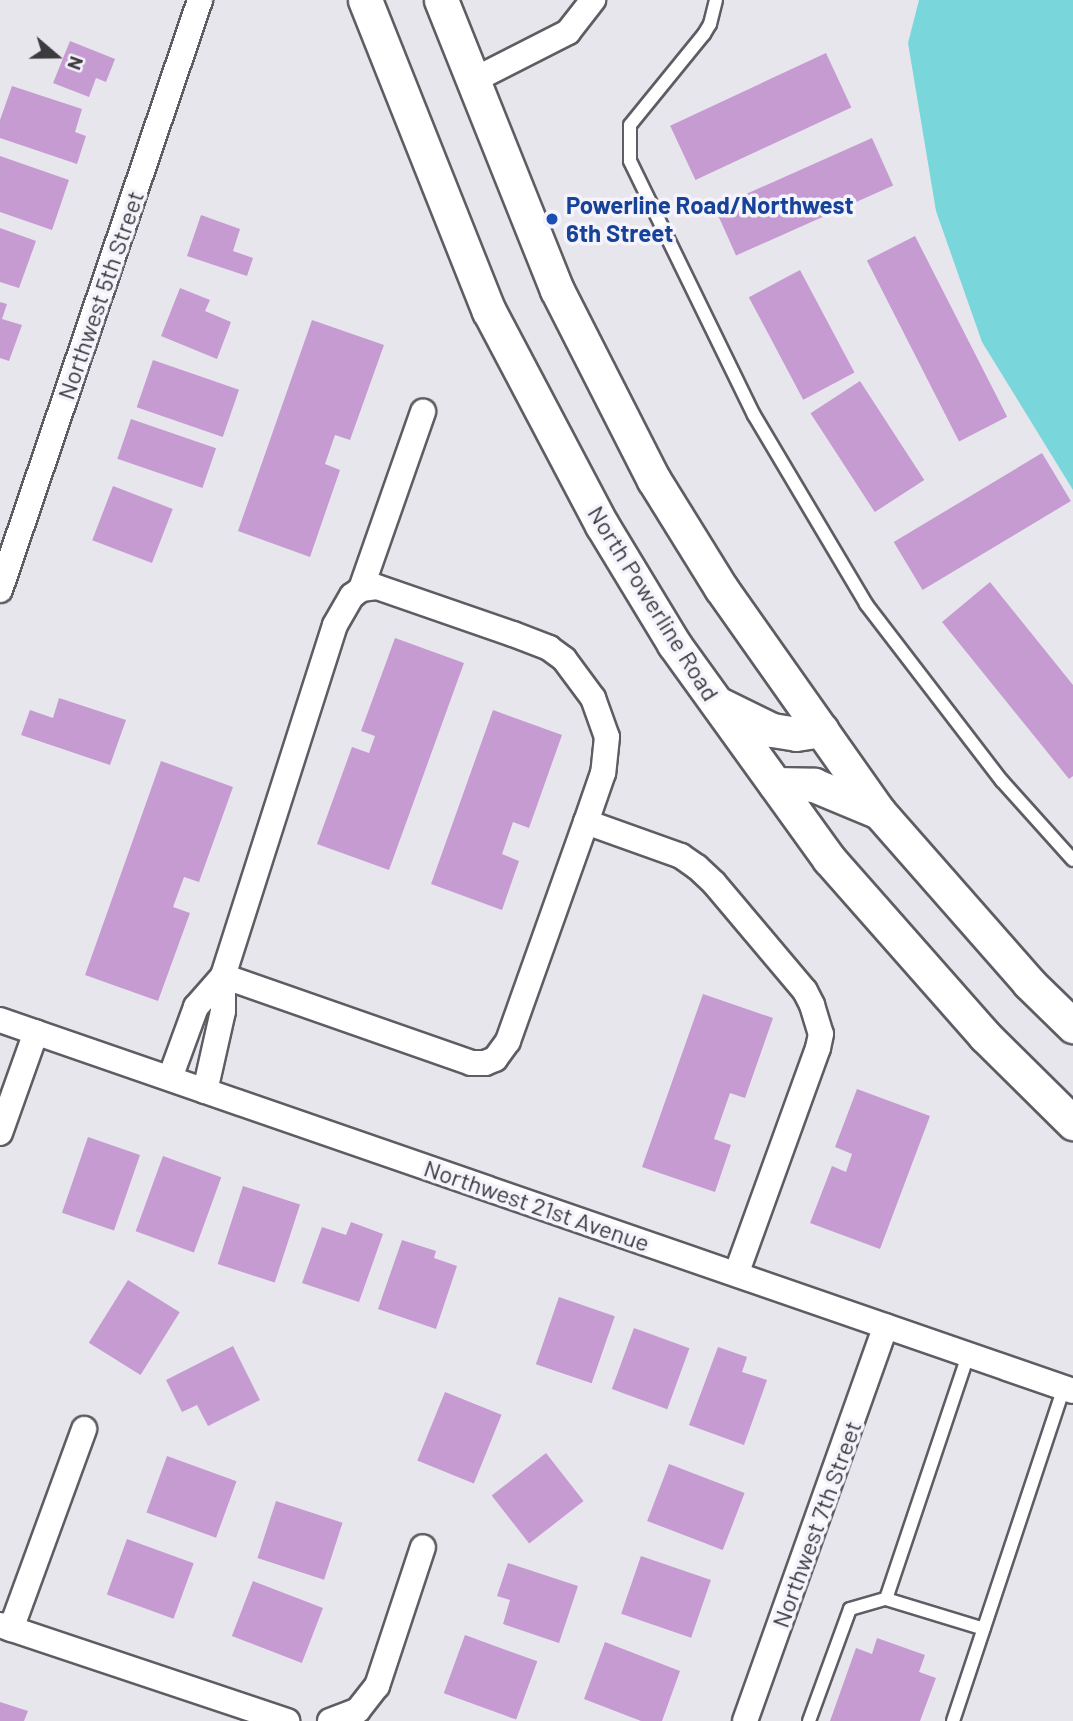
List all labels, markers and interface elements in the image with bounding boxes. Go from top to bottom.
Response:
north arrow [21,21,91,91]
text: N [63,53,89,73]
street label: Northwest 5th Street [51,187,149,403]
place label: Powerline Road/Northwest 6th Street [566,191,854,247]
marker: Powerline Road/Northwest 6th Street [544,211,560,227]
street label: North Powerline Road [582,500,726,706]
street label: Northwest 21st Avenue [420,1153,654,1257]
street label: Northwest 7th Street [765,1417,867,1631]

